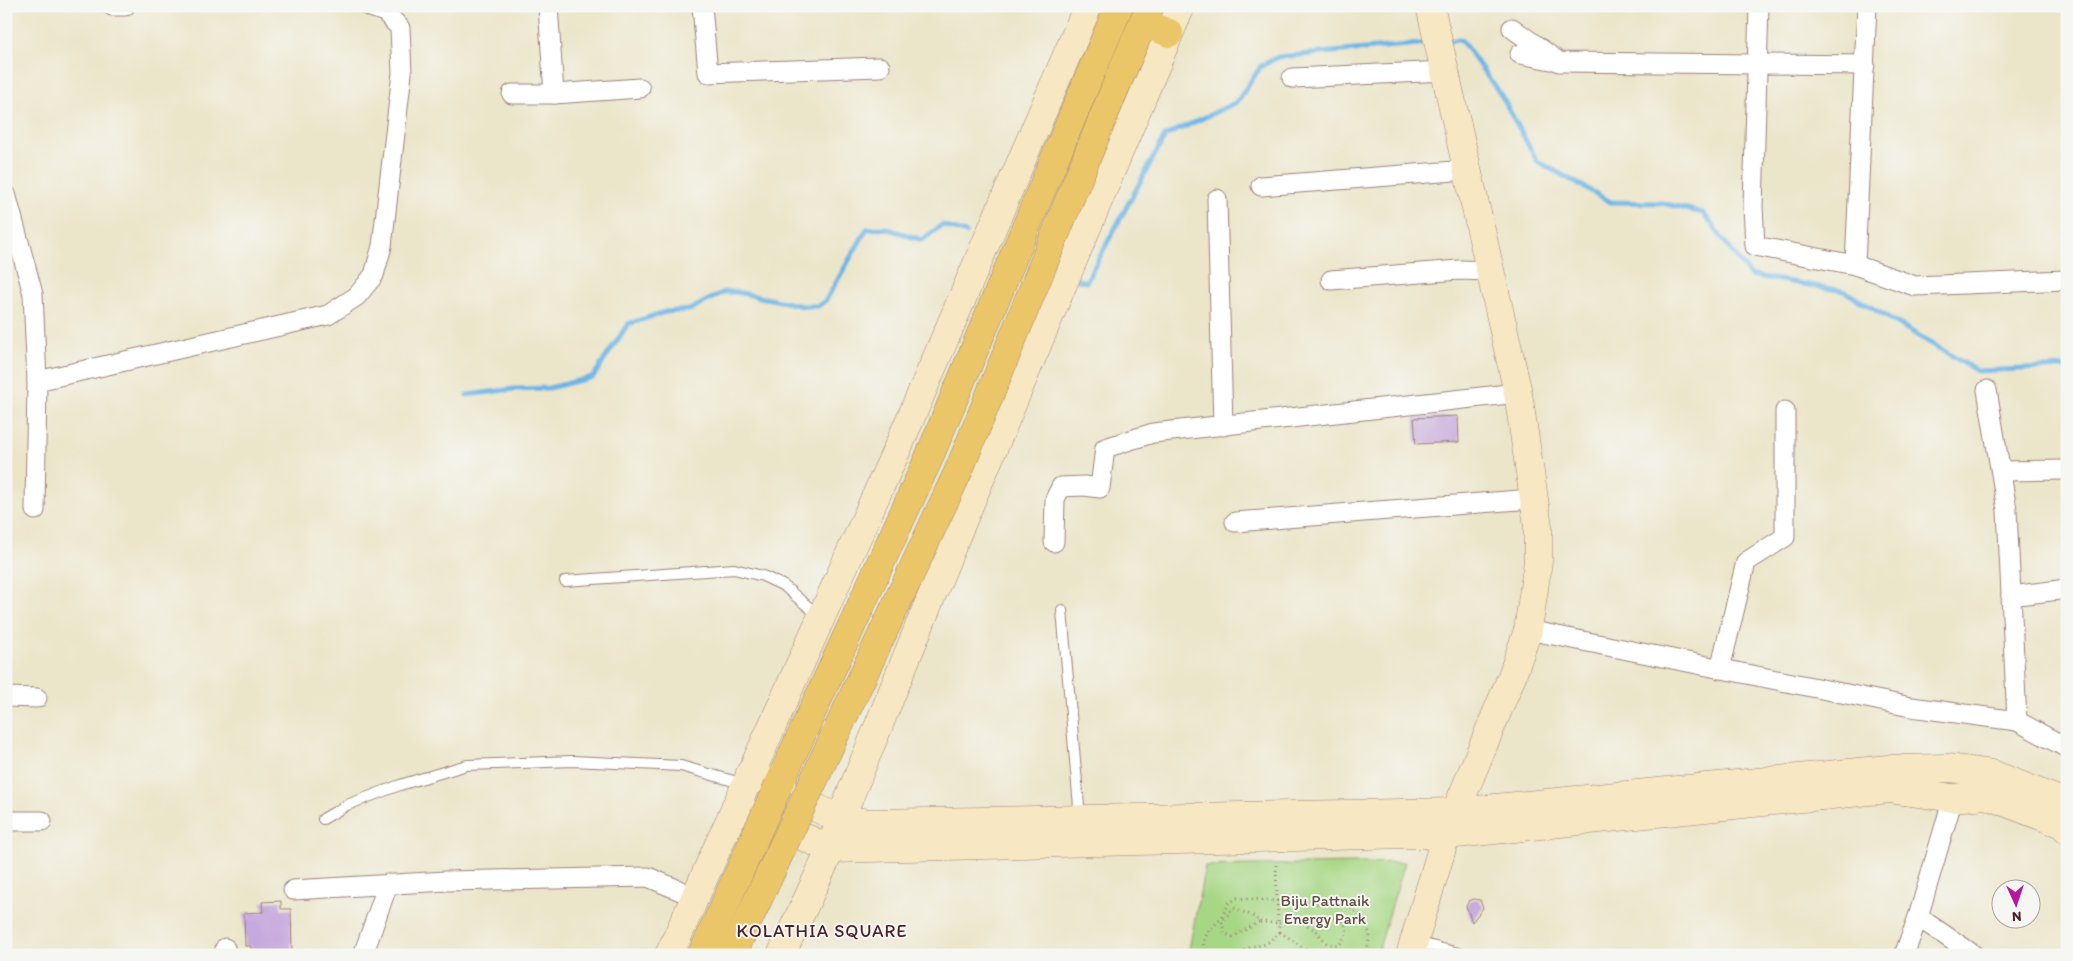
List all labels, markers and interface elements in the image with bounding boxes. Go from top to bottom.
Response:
north arrow [1990,878,2040,928]
park label: Biju Pattnaik Energy Park [1281,891,1370,928]
text: N [2011,908,2022,925]
district label: KOLATHIA SQUARE [737,920,907,942]

